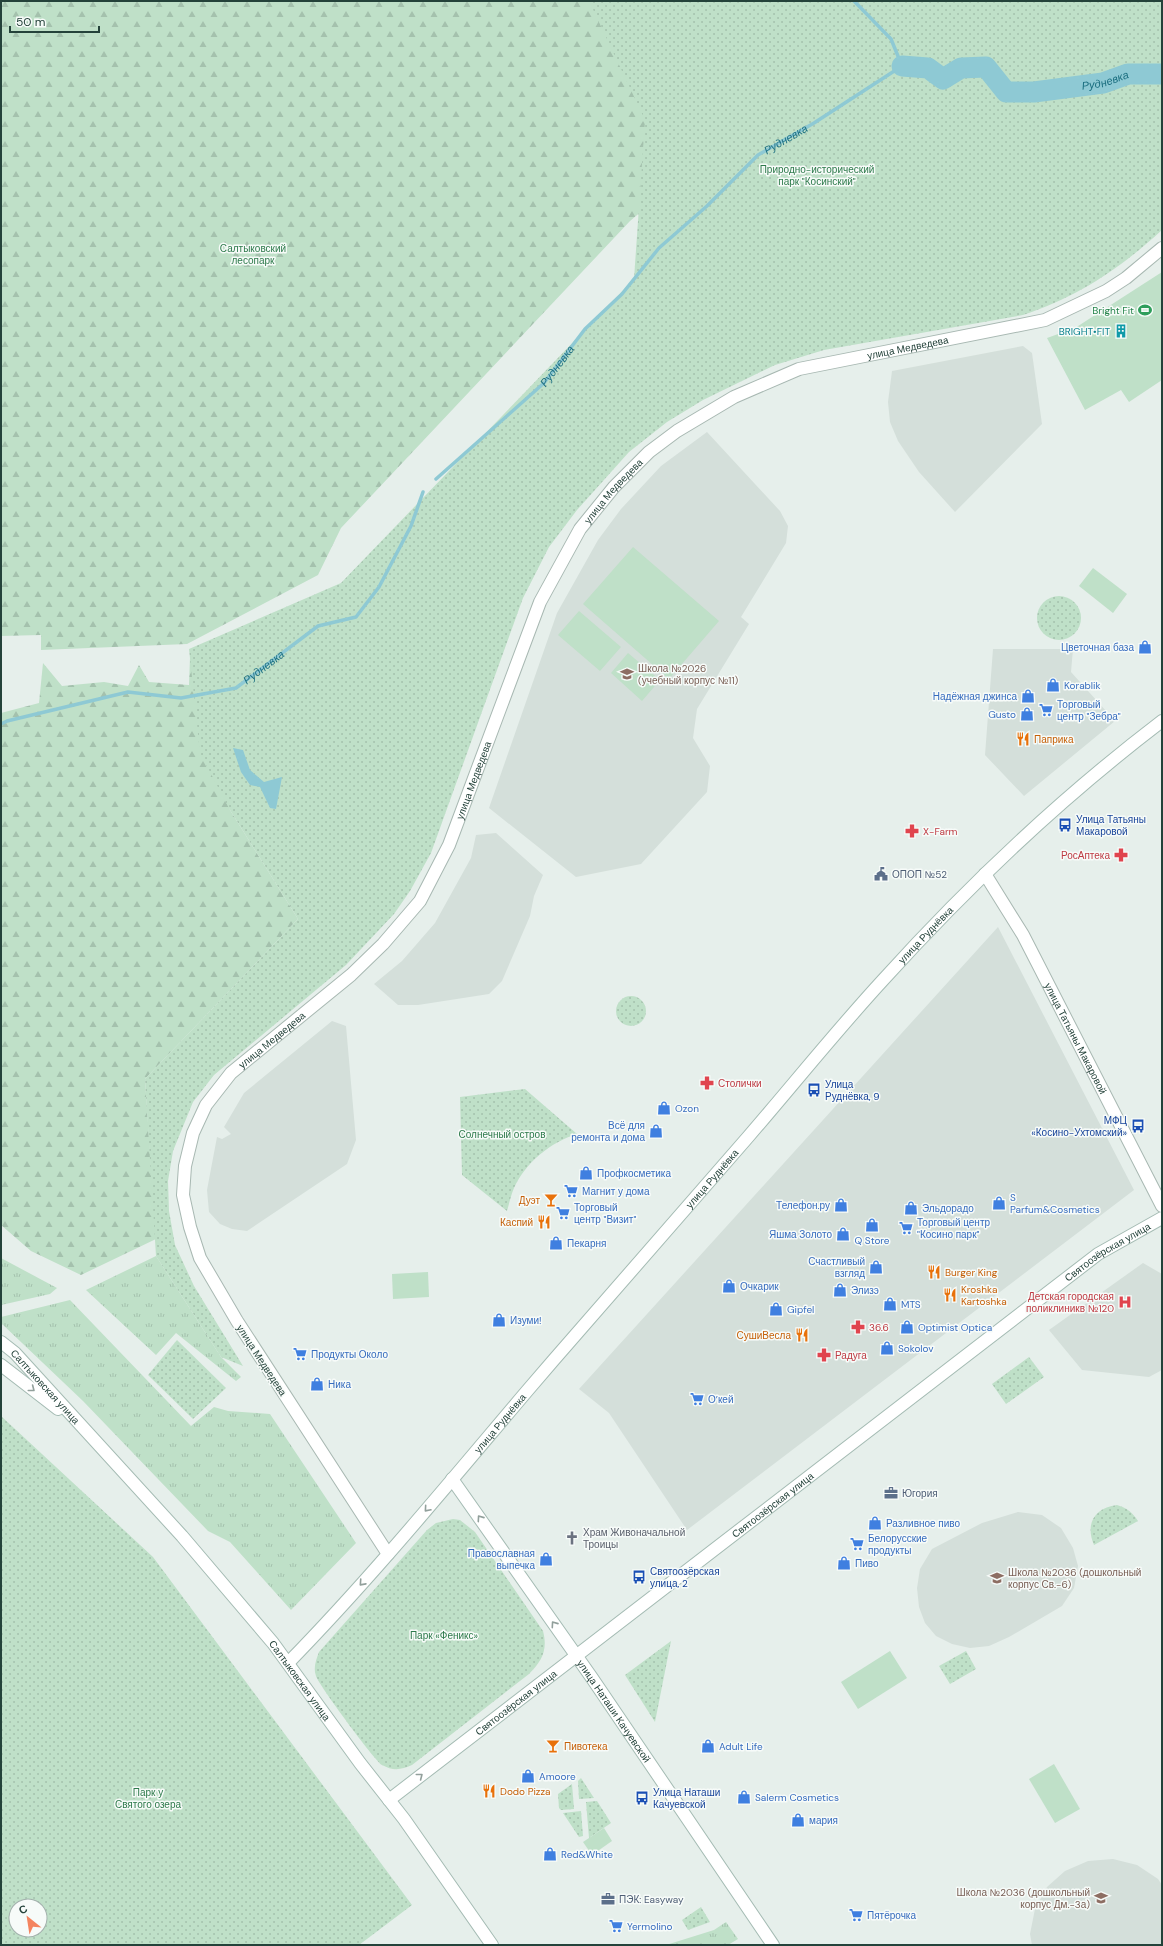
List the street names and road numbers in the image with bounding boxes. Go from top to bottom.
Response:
street label: улица Медведева [866,333,950,362]
street label: улица Медведева [581,456,646,526]
street label: улица Медведева [453,739,494,821]
street label: улица Руднёвка [896,903,956,966]
street label: улица Татьяны Макаровой [1042,981,1110,1096]
street label: улица Медведева [236,1009,308,1071]
street label: улица Руднёвка [683,1146,742,1211]
street label: Святоозёрская улица [1062,1220,1153,1284]
street label: улица Медведева [234,1322,290,1399]
street label: Салтыковская улица [8,1347,83,1427]
street label: улица Руднёвка [471,1391,529,1456]
street label: Святоозёрская улица [729,1469,817,1541]
street label: Салтыковская улица [266,1638,333,1724]
street label: улица Наташи Качуевской [574,1657,653,1765]
street label: Святоозёрская улица [473,1667,560,1738]

